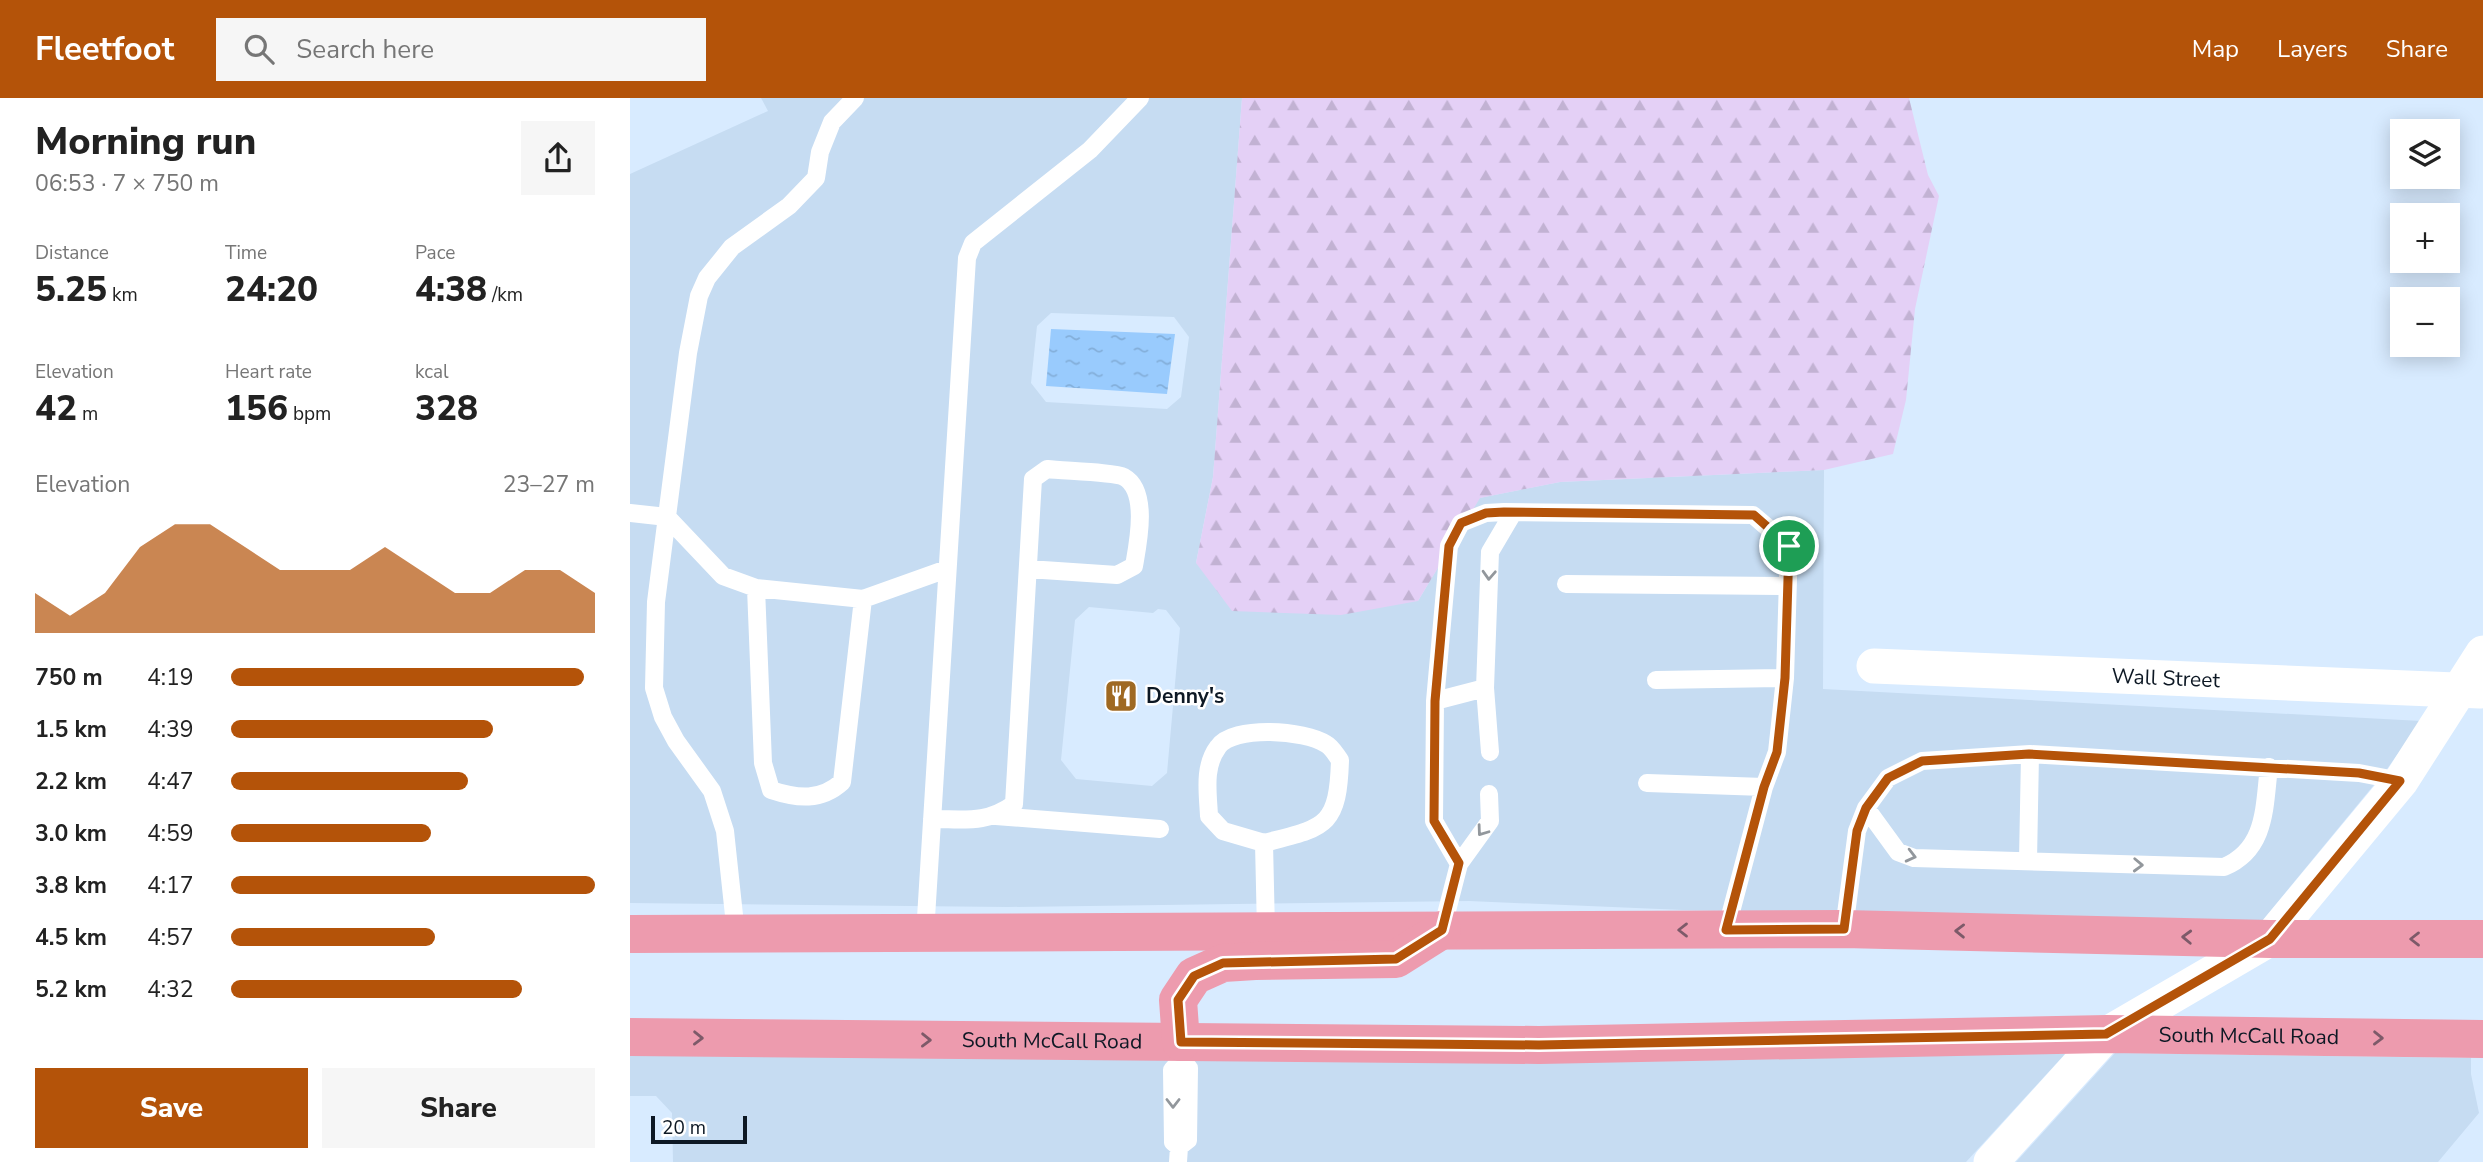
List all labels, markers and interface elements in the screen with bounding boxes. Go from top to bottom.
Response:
search box [216,18,706,81]
text: Fleetfoot [35,27,174,72]
icon: search [240,30,278,68]
text: Search here [296,32,434,67]
text: Map [2192,33,2239,65]
text: Layers [2277,33,2348,65]
text: Share [2386,33,2448,65]
text: Morning run [35,116,256,167]
map controls [2390,119,2460,357]
button: layers [2390,119,2460,189]
button: share [521,121,595,195]
text: 06:53 · 7 × 750 m [35,168,219,199]
button: + [2390,203,2460,273]
text: Distance [35,240,109,266]
text: Time [225,240,267,266]
text: Pace [415,240,455,266]
text: 5.25 [35,266,107,313]
text: 24:20 [225,266,318,313]
text: 4:38 [415,266,487,313]
text: km [107,282,138,308]
text: /km [487,282,523,308]
button: − [2390,287,2460,357]
text: Elevation [35,359,114,385]
text: Heart rate [225,359,312,385]
text: kcal [415,359,449,385]
text: 42 [35,385,77,432]
text: 156 [225,385,288,432]
text: 328 [415,385,478,432]
text: m [77,401,98,427]
text: bpm [288,401,331,427]
text: Elevation [35,469,130,500]
text: 23–27 m [503,469,595,500]
pin [1759,516,1819,576]
icon: arrive [1770,527,1808,565]
one-way arrow [1481,570,1496,581]
text: 750 m [35,662,103,693]
text: 4:19 [147,662,194,693]
street label: Wall Street [2111,662,2221,694]
restaurant icon: Denny's [1102,677,1140,715]
place label: Denny's [1146,682,1224,710]
text: 1.5 km [35,714,107,745]
text: 4:39 [147,714,194,745]
text: 2.2 km [35,766,107,797]
text: 4:47 [147,766,194,797]
text: 3.0 km [35,818,107,849]
text: 4:59 [147,818,194,849]
one-way arrow [1478,823,1491,836]
one-way arrow [1905,848,1917,862]
one-way arrow [2133,857,2144,872]
text: 3.8 km [35,870,107,901]
text: 4:17 [147,870,194,901]
text: 4.5 km [35,922,107,953]
text: 4:57 [147,922,194,953]
one-way arrow [1678,922,1688,938]
one-way arrow [1954,924,1965,939]
one-way arrow [2182,929,2193,944]
one-way arrow [2409,931,2420,947]
text: 5.2 km [35,974,107,1005]
text: 4:32 [147,974,194,1005]
street label: South McCall Road [2158,1021,2339,1051]
street label: South McCall Road [962,1026,1142,1056]
one-way arrow [693,1030,704,1046]
one-way arrow [2373,1030,2384,1045]
one-way arrow [921,1032,931,1048]
button: Save [35,1068,308,1148]
button: Share [322,1068,595,1148]
one-way arrow [1165,1098,1181,1109]
scale bar [651,1113,747,1145]
text: 20 m [662,1115,706,1141]

